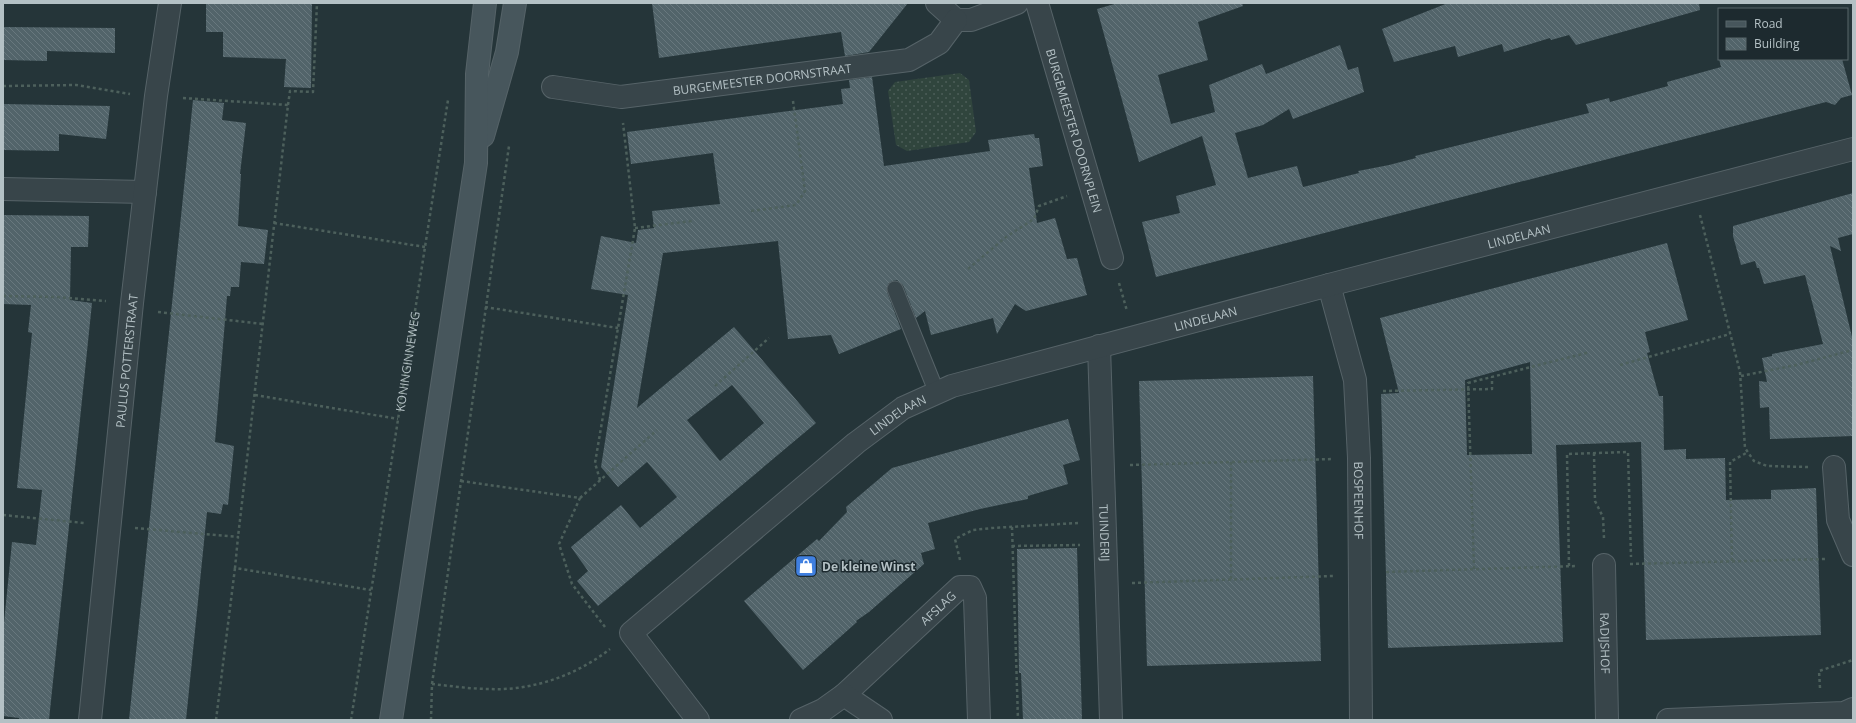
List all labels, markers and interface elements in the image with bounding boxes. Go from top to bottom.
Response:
legend [1718,8,1848,60]
text: Road [1754,15,1783,32]
text: Building [1754,35,1800,52]
street label: BURGEMEESTER DOORNPLEIN [1042,47,1107,215]
street label: BURGEMEESTER DOORNSTRAAT [672,59,853,99]
street label: LINDELAAN [1485,219,1552,252]
street label: PAULUS POTTERSTRAAT [111,293,142,429]
street label: LINDELAAN [1172,302,1239,335]
street label: KONINGINNEWEG [391,310,423,413]
street label: LINDELAAN [866,390,929,439]
street label: BOSPEENHOF [1351,461,1368,539]
street label: TUINDERIJ [1096,504,1114,562]
shop icon: De kleine Winst [793,553,819,579]
place label: De kleine Winst [822,558,915,575]
street label: AFSLAG [916,587,959,629]
street label: RADIJSHOF [1596,612,1615,674]

